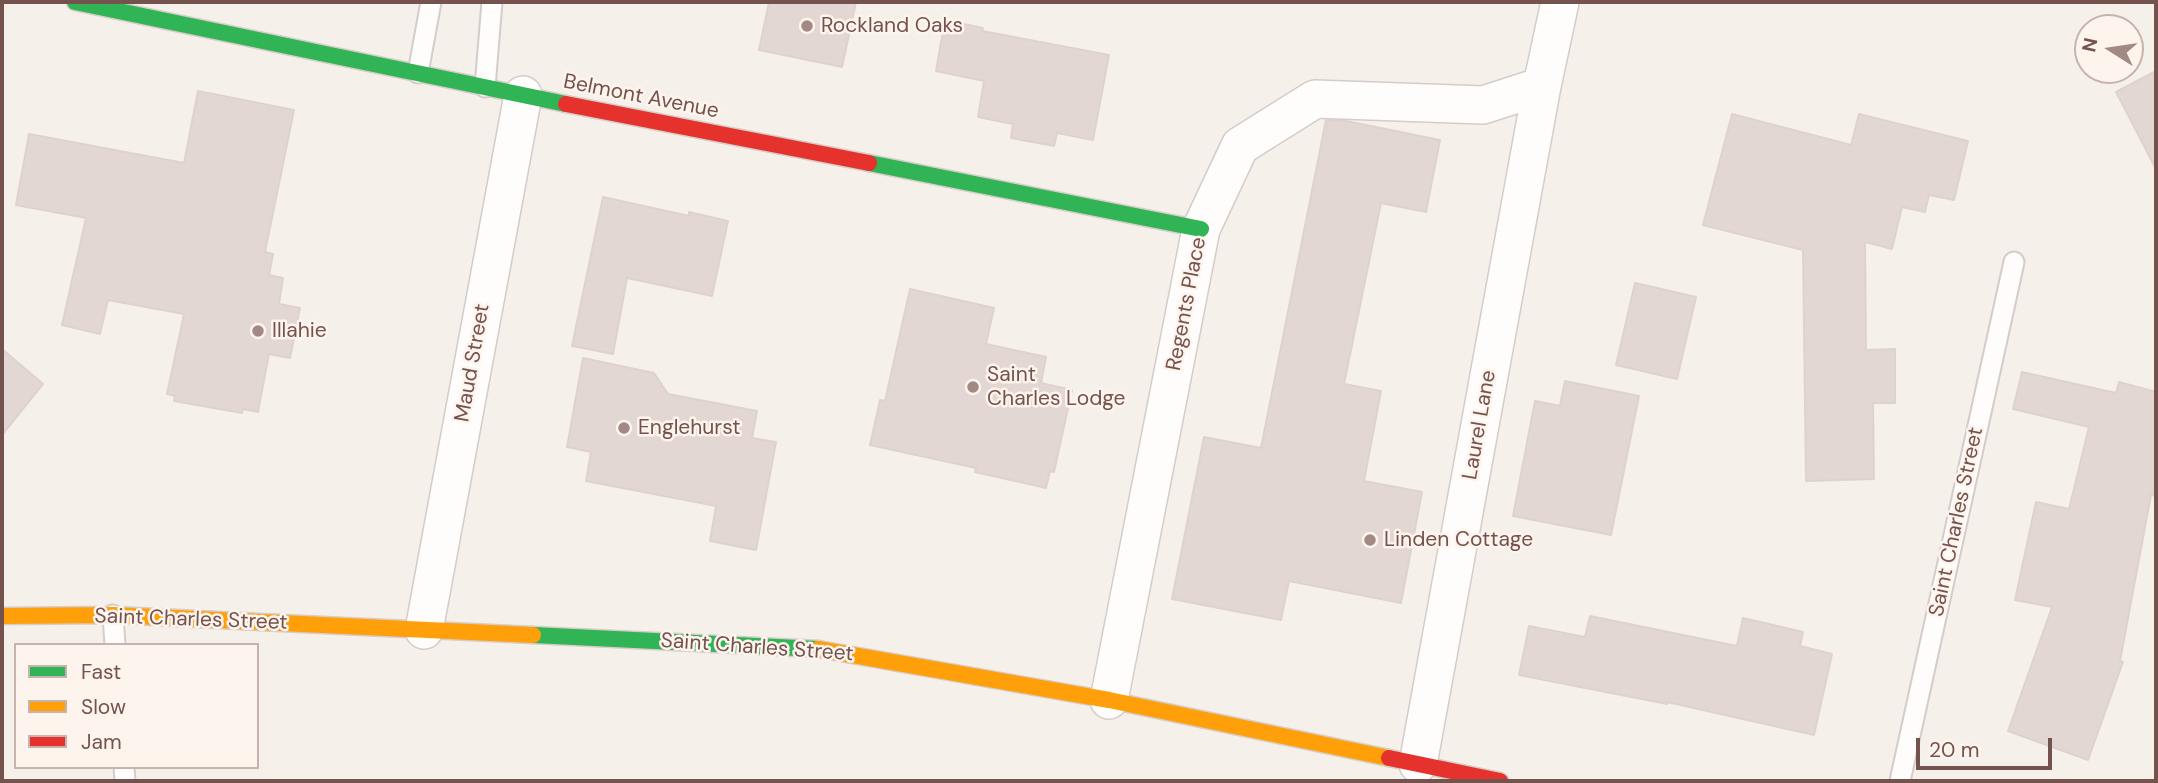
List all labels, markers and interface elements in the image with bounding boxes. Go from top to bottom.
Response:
place label: Rockland Oaks [821,13,963,39]
north arrow [2074,14,2144,84]
marker: Rockland Oaks [799,18,815,34]
text: N [2076,36,2104,54]
street label: Belmont Avenue [561,70,721,124]
street label: Regents Place [1162,235,1212,373]
street label: Maud Street [450,302,496,424]
place label: Illahie [272,318,327,344]
marker: Illahie [250,323,266,339]
place label: Saint Charles Lodge [987,362,1126,412]
street label: Laurel Lane [1458,368,1502,482]
marker: Saint Charles Lodge [965,379,981,395]
place label: Englehurst [638,415,740,441]
marker: Englehurst [616,420,632,436]
street label: Saint Charles Street [1925,425,1989,619]
place label: Linden Cottage [1384,527,1533,553]
marker: Linden Cottage [1362,532,1378,548]
street label: Saint Charles Street [94,604,288,636]
street label: Saint Charles Street [660,629,854,667]
legend [14,643,259,769]
text: Fast [81,658,121,686]
text: Slow [81,693,126,721]
scale bar [1920,724,2056,768]
text: Jam [81,728,122,756]
text: 20 m [1929,736,1980,764]

